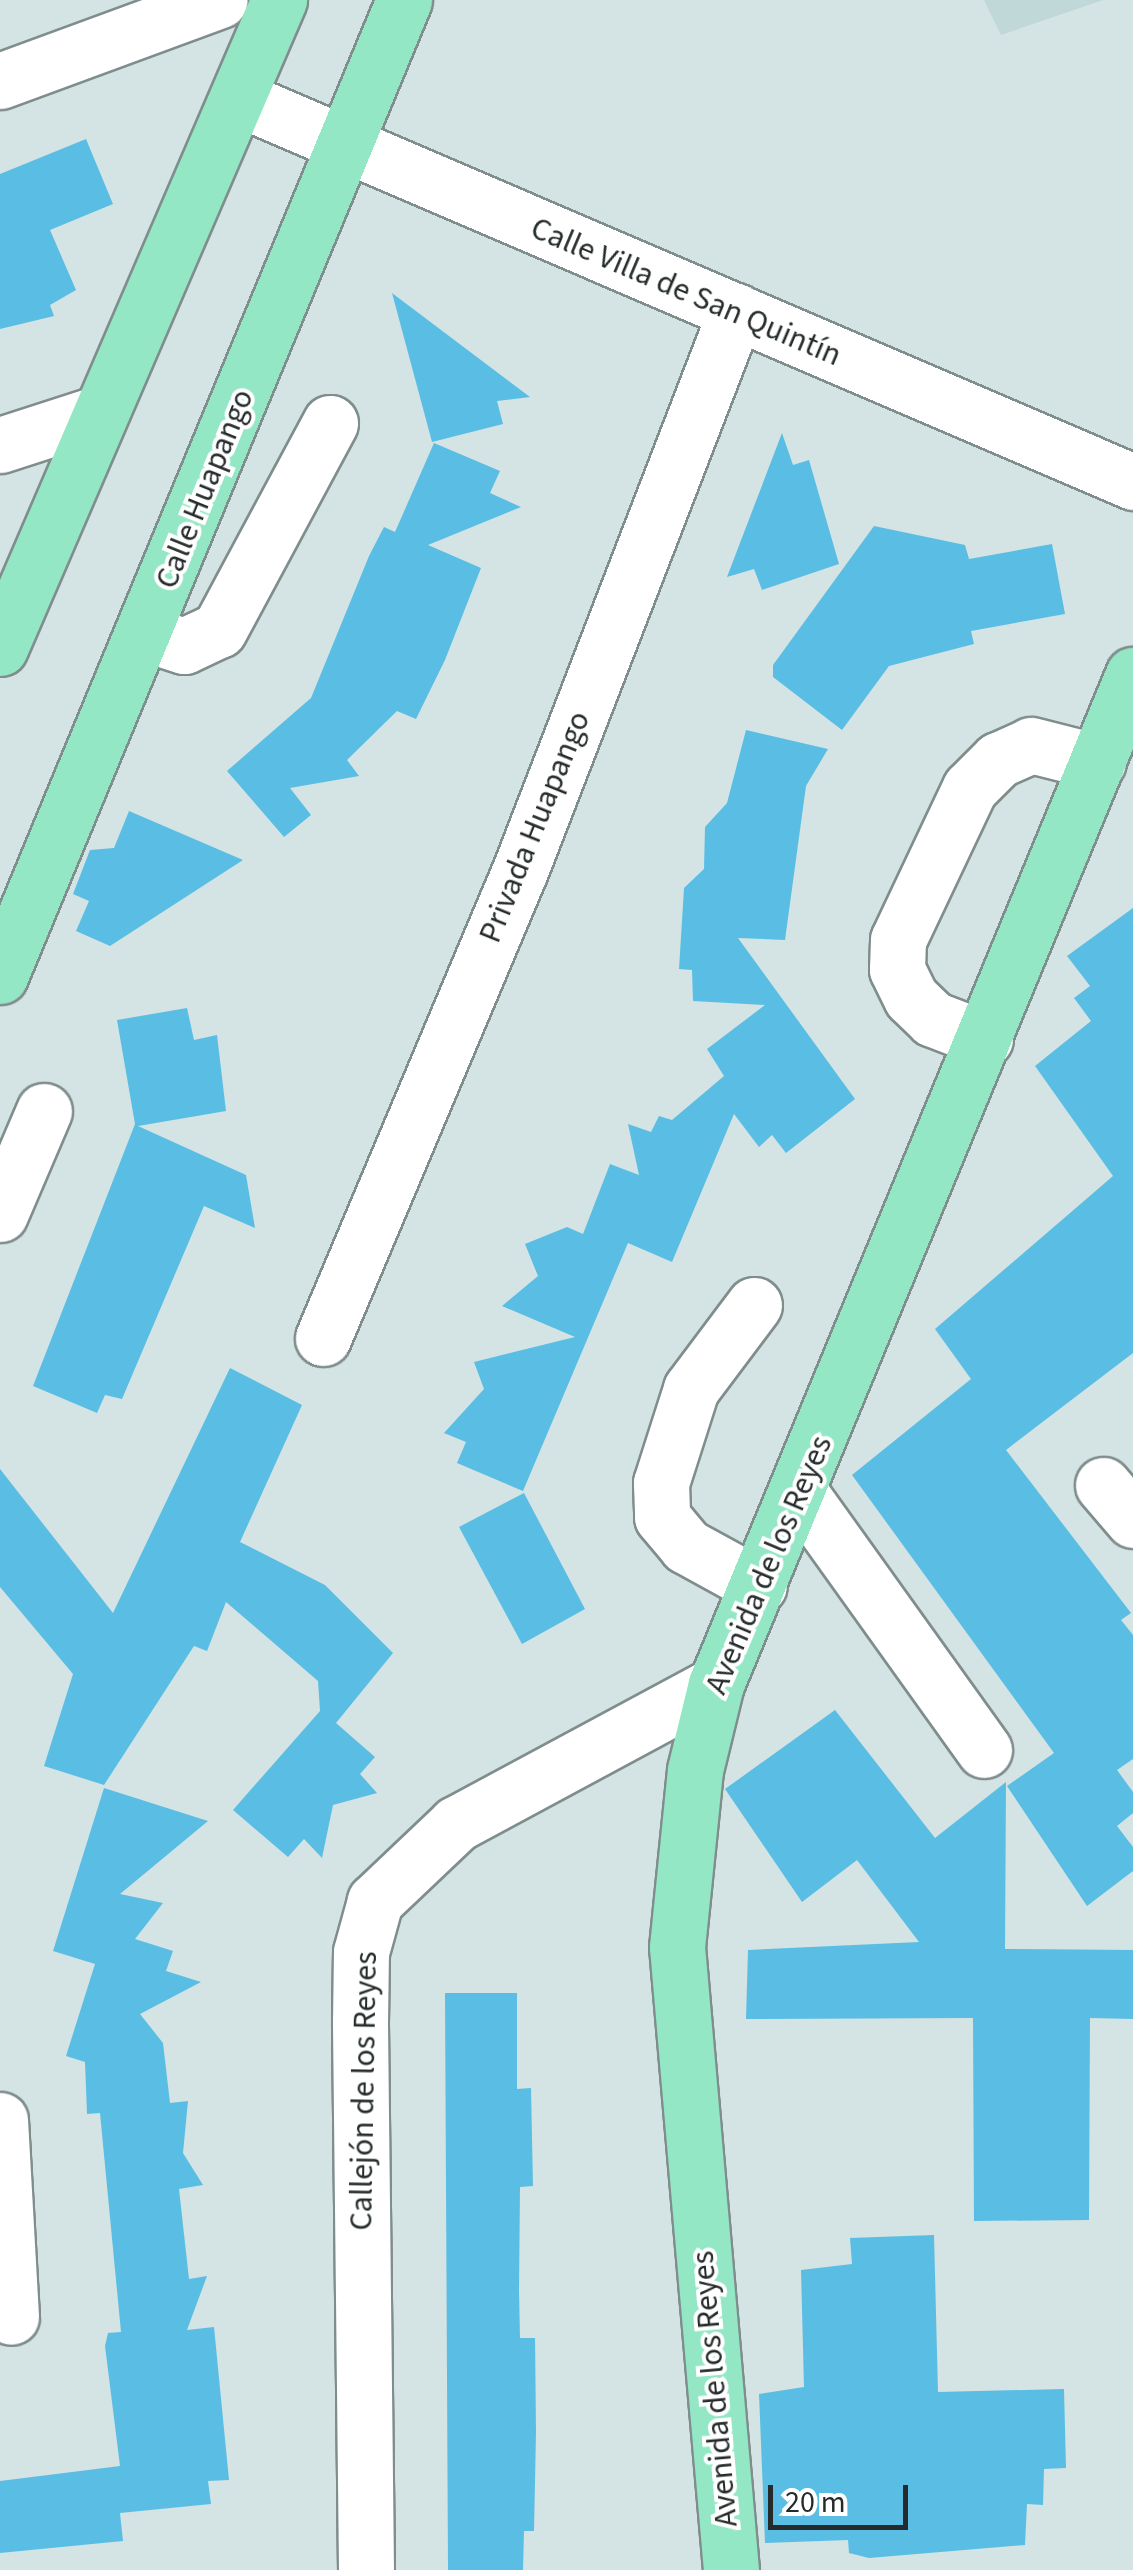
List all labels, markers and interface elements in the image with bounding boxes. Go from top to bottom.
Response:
street label: Calle Villa de San Quintín [525,209,847,375]
street label: Calle Huapango [148,384,262,594]
street label: Privada Huapango [471,706,599,948]
street label: Avenida de los Reyes [697,1430,841,1700]
street label: Callejón de los Reyes [342,1951,386,2231]
street label: Avenida de los Reyes [684,2249,746,2529]
scale bar [773,2465,913,2527]
text: 20 m [785,2481,846,2524]

